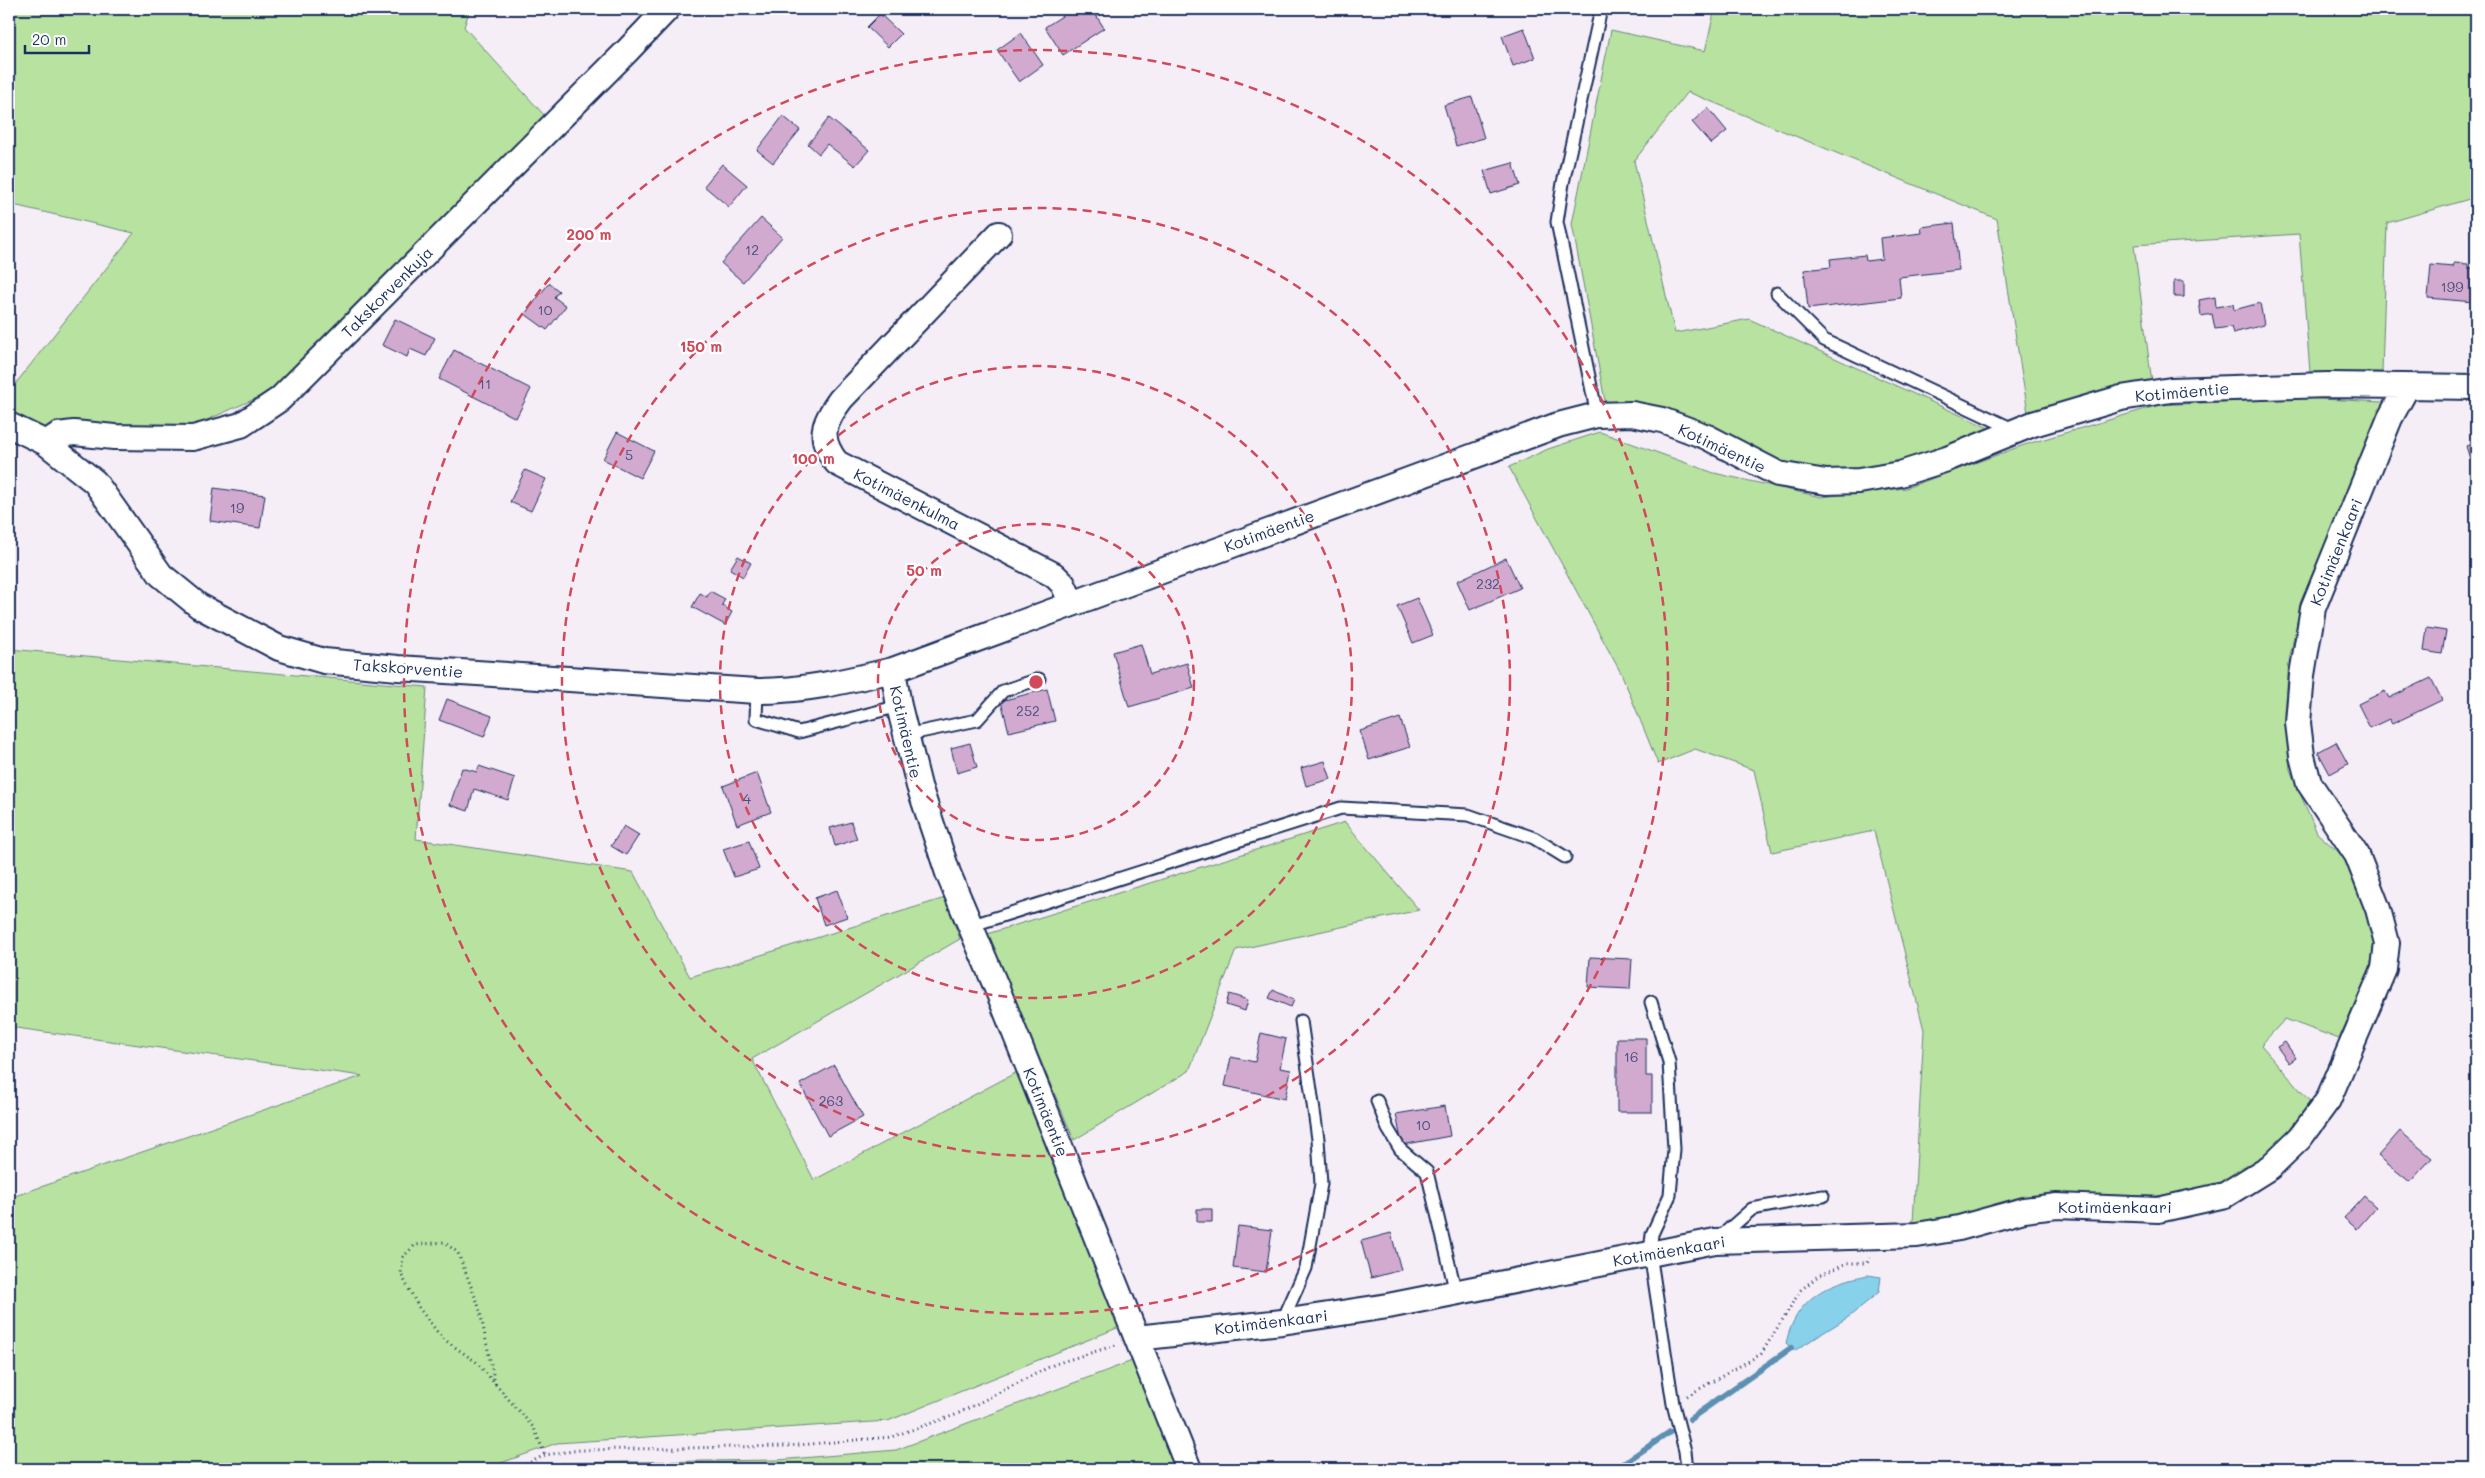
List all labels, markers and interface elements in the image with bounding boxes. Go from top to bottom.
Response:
scale bar [25,22,89,54]
text: 20 m [32,29,66,49]
text: 200 m [567,224,612,244]
house number: 12 [745,240,759,259]
street label: Takskorvenkuja [336,241,437,342]
house number: 199 [2441,277,2463,296]
house number: 10 [538,300,553,319]
text: 150 m [680,336,722,356]
house number: 11 [479,374,491,393]
street label: Kotimäentie [2134,377,2230,406]
street label: Kotimäentie [1675,418,1769,477]
house number: 5 [625,445,633,464]
text: 100 m [791,448,835,468]
street label: Kotimäenkulma [851,463,964,534]
street label: Kotimäenkaari [2304,495,2367,609]
house number: 19 [230,498,244,517]
street label: Kotimäentie [1221,505,1317,557]
text: 50 m [906,560,942,580]
house number: 232 [1476,574,1500,593]
street label: Takskorventie [352,653,464,682]
centre of rings [1027,673,1045,691]
street label: Kotimäentie [886,684,927,780]
house number: 252 [1016,701,1040,720]
house number: 4 [743,789,752,808]
house number: 16 [1624,1047,1638,1066]
street label: Kotimäentie [1019,1064,1074,1160]
house number: 263 [819,1091,843,1110]
house number: 10 [1416,1115,1431,1134]
street label: Kotimäenkaari [2058,1196,2172,1217]
street label: Kotimäenkaari [1611,1230,1727,1271]
street label: Kotimäenkaari [1213,1304,1329,1339]

